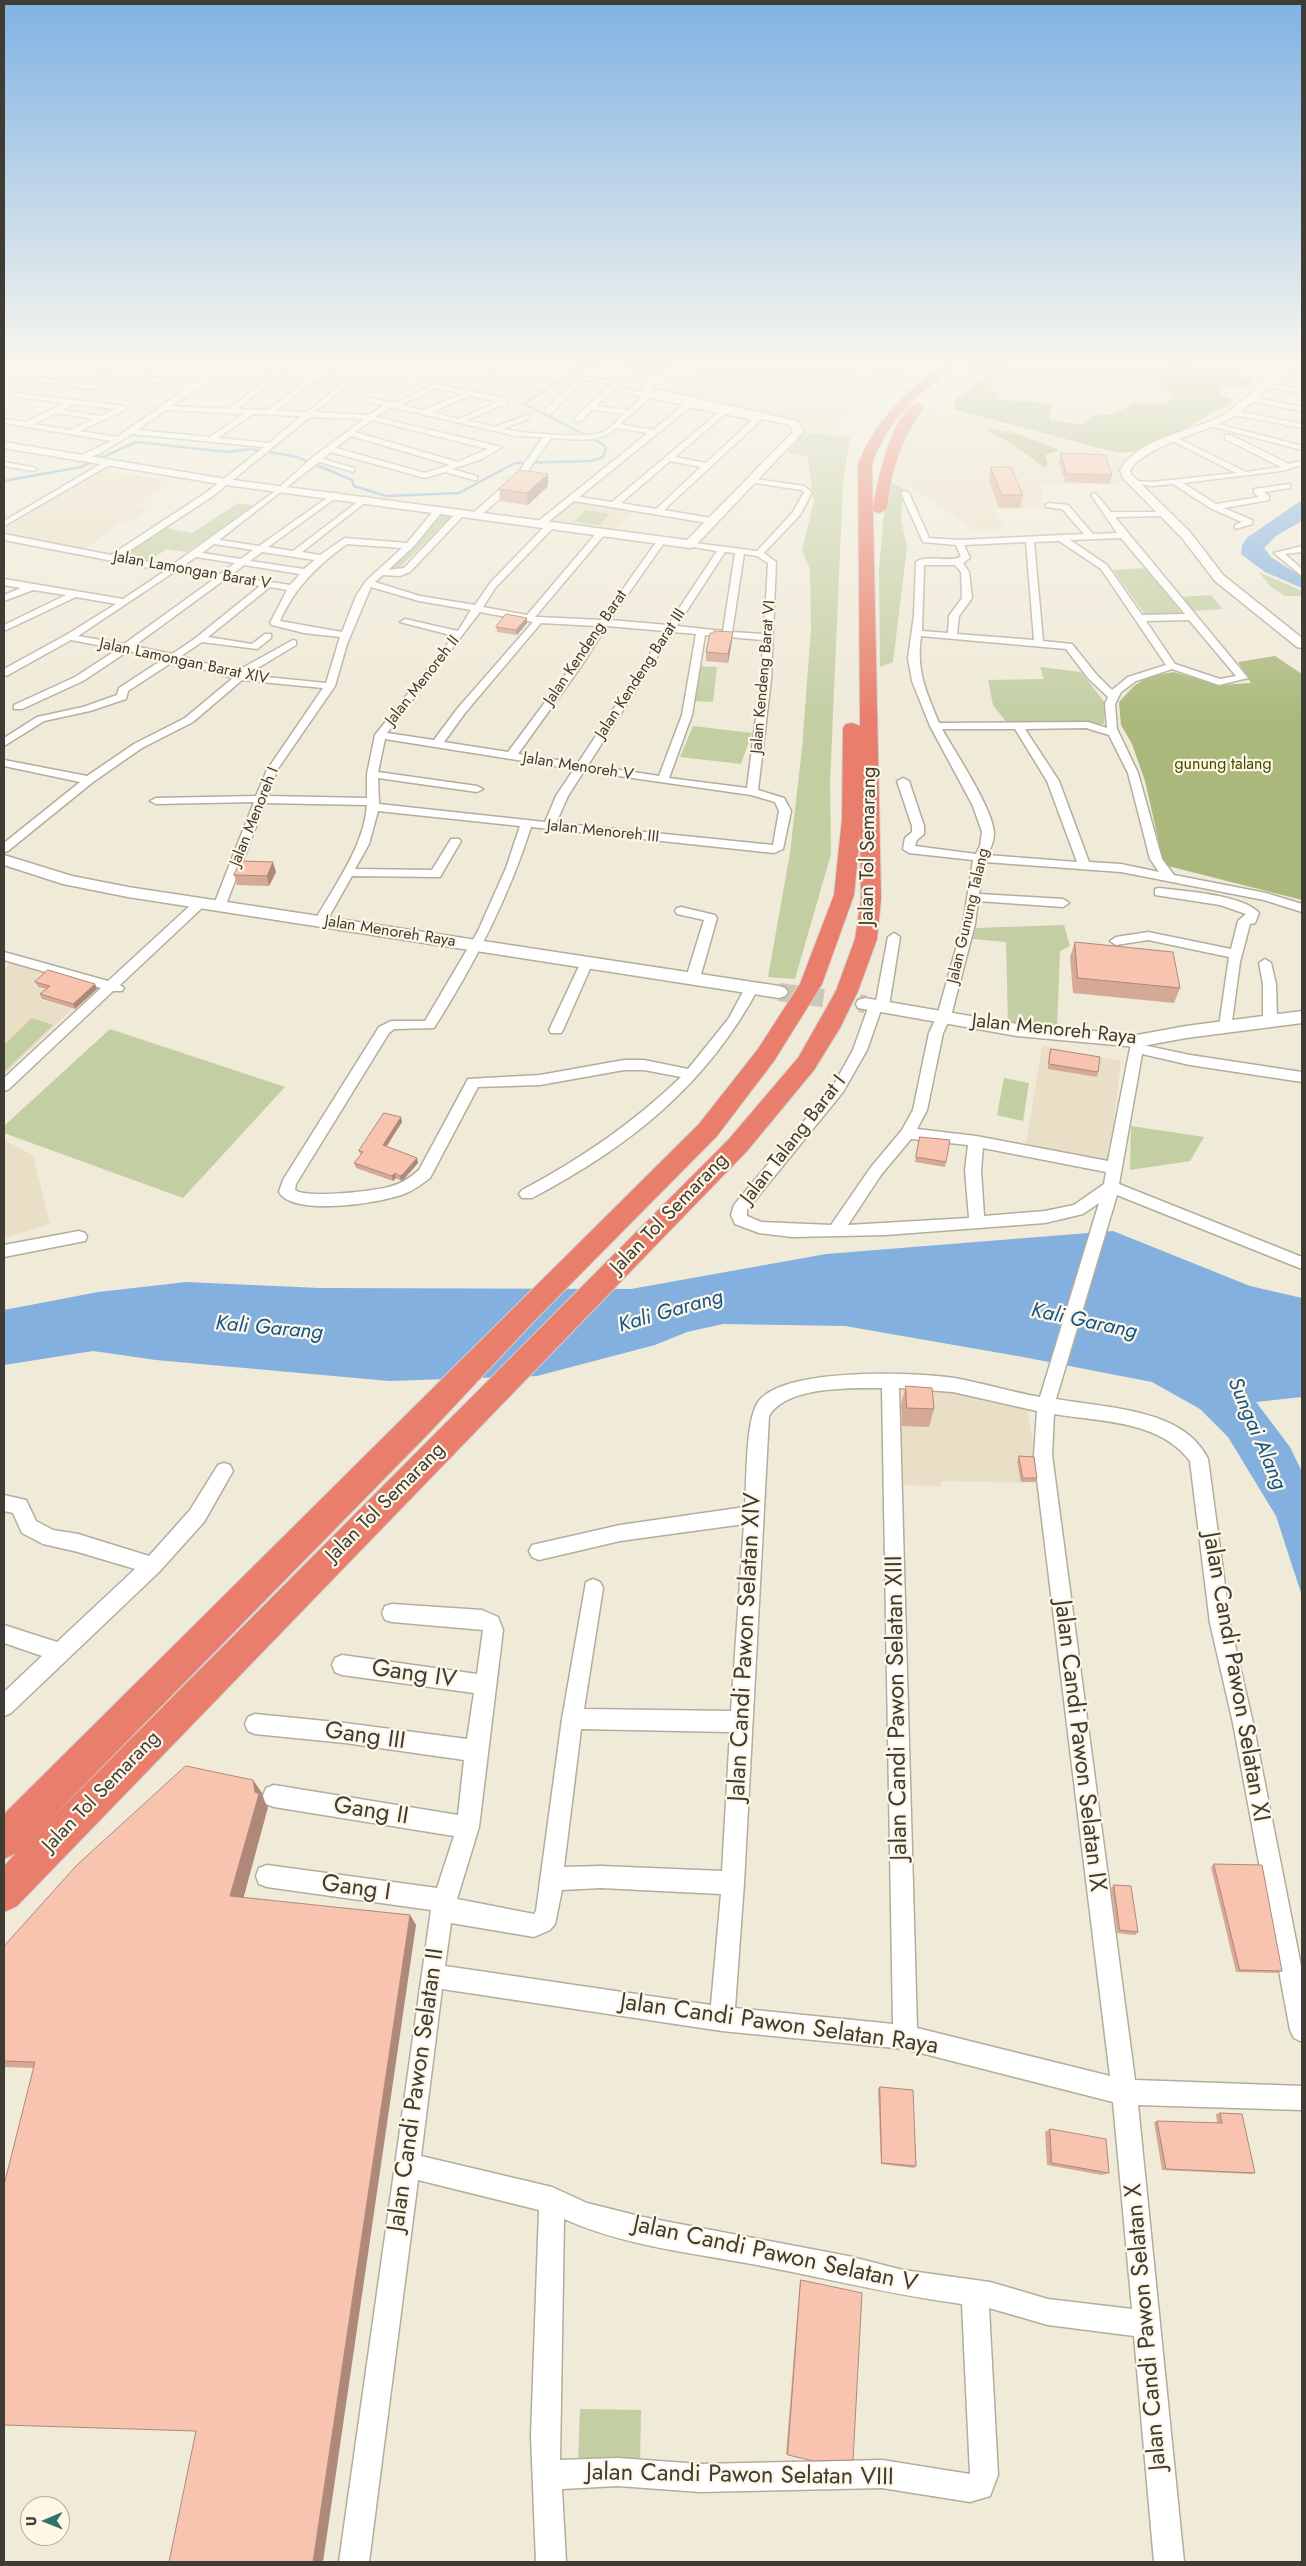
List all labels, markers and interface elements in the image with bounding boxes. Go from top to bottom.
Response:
street label: Jalan Lamongan Barat V [112,548,272,594]
street label: Jalan Kendeng Barat [540,587,632,709]
street label: Jalan Kendeng Barat VI [748,599,780,755]
street label: Jalan Kendeng Barat III [592,605,690,743]
street label: Jalan Menoreh II [382,632,464,730]
street label: Jalan Lamongan Barat XIV [98,635,270,689]
street label: Jalan Menoreh V [521,749,635,785]
park label: gunung talang [1174,755,1272,775]
street label: Jalan Menoreh I [226,765,284,869]
street label: Jalan Tol Semarang [856,766,882,926]
street label: Jalan Menoreh III [546,817,660,847]
street label: Jalan Gunung Talang [944,846,994,986]
street label: Jalan Menoreh Raya [323,912,457,952]
street label: Jalan Menoreh Raya [970,1009,1138,1051]
street label: Jalan Talang Barat I [736,1071,852,1209]
street label: Jalan Tol Semarang [606,1149,734,1279]
water label: Kali Garang [616,1285,726,1339]
water label: Kali Garang [1029,1298,1139,1346]
water label: Kali Garang [214,1312,324,1346]
water label: Sungai Alang [1221,1374,1291,1494]
street label: Jalan Tol Semarang [321,1438,451,1568]
street label: Jalan Candi Pawon Selatan XIV [724,1492,768,1802]
street label: Jalan Candi Pawon Selatan XI [1195,1530,1275,1824]
street label: Jalan Candi Pawon Selatan XIII [881,1555,915,1861]
street label: Jalan Candi Pawon Selatan IX [1047,1599,1111,1893]
street label: Gang IV [370,1655,458,1695]
street label: Gang III [323,1717,407,1757]
street label: Jalan Tol Semarang [38,1727,166,1857]
street label: Gang II [332,1792,410,1832]
street label: Gang I [320,1870,392,1908]
street label: Jalan Candi Pawon Selatan II [383,1946,451,2234]
street label: Jalan Candi Pawon Selatan Raya [618,1988,940,2062]
street label: Jalan Candi Pawon Selatan X [1120,2182,1174,2472]
street label: Jalan Candi Pawon Selatan V [630,2211,920,2299]
street label: Jalan Candi Pawon Selatan VIII [586,2459,894,2493]
north arrow [20,2496,70,2546]
text: U [21,2516,41,2526]

